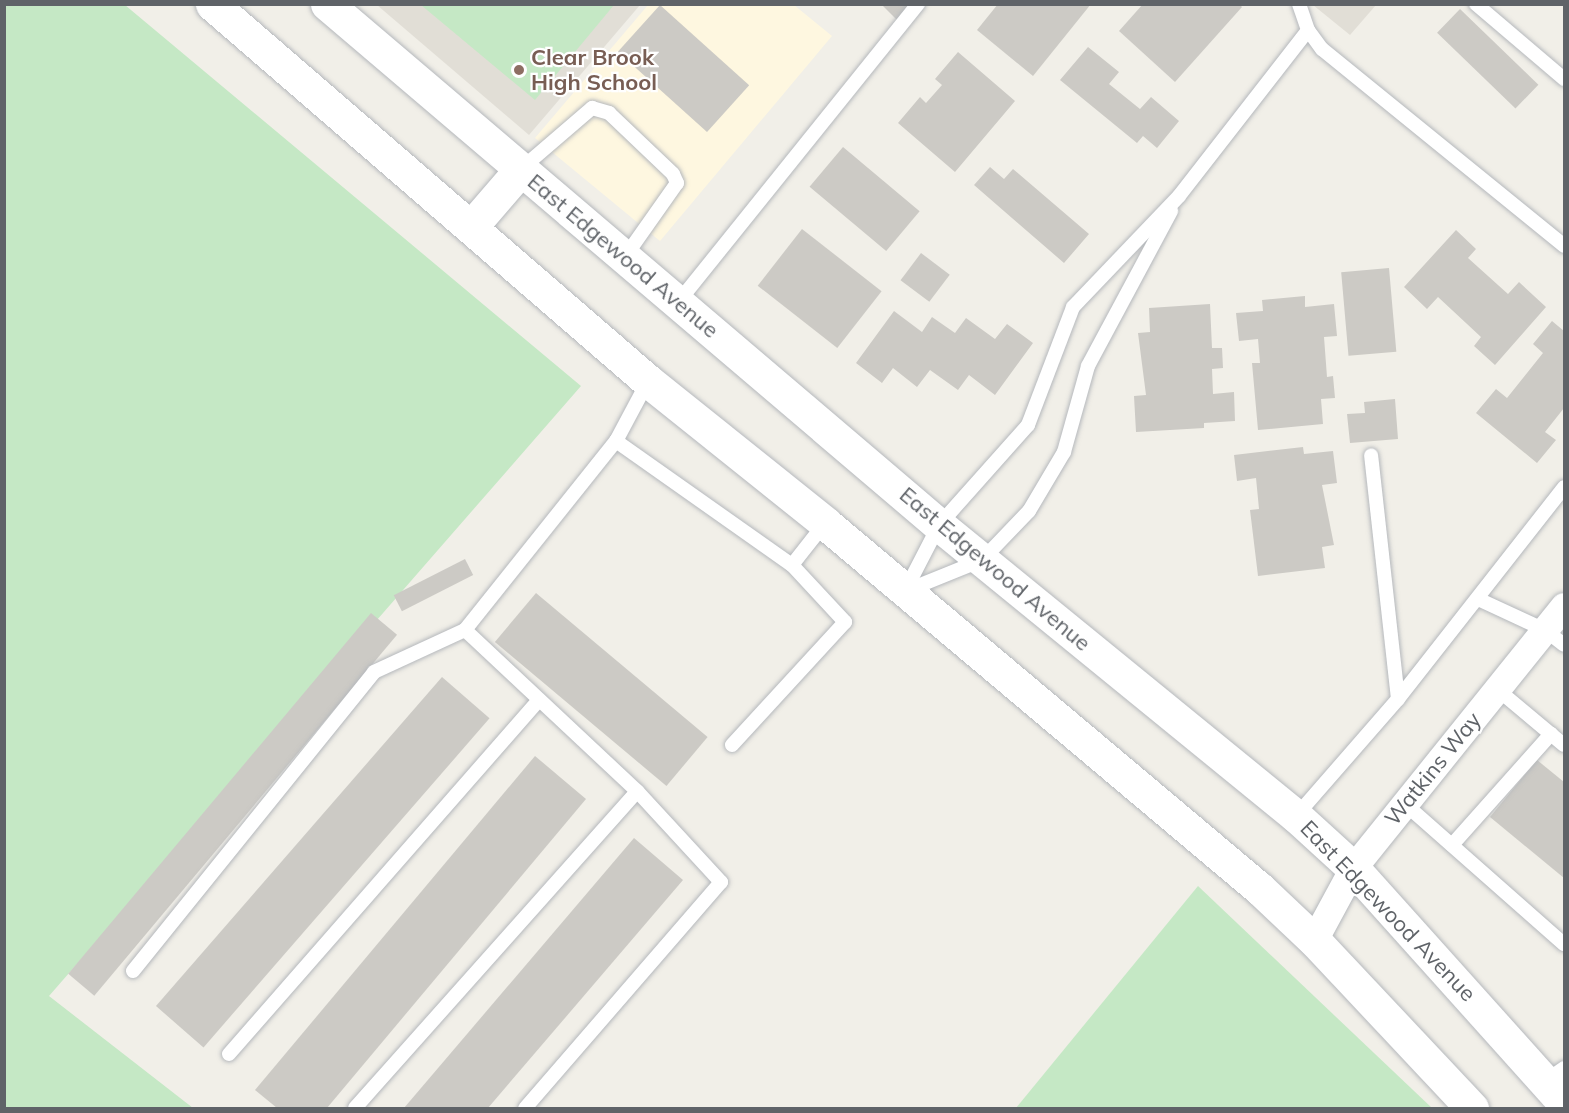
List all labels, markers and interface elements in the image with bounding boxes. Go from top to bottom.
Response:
place label: Clear Brook High School [531,44,657,96]
marker: Clear Brook High School [512,63,526,77]
street label: East Edgewood Avenue [522,168,724,344]
street label: East Edgewood Avenue [894,481,1096,657]
street label: Watkins Way [1379,707,1487,831]
street label: East Edgewood Avenue [1295,815,1481,1007]

